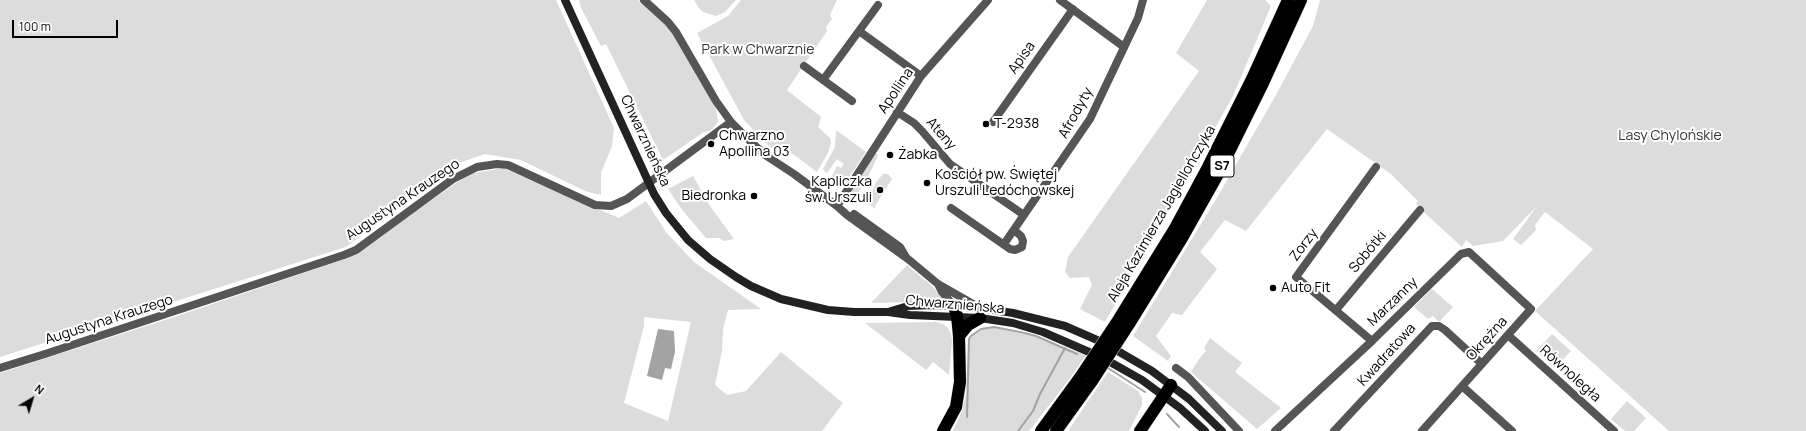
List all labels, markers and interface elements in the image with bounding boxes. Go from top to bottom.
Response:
scale bar [14,12,120,38]
text: 100 m [19,18,51,35]
street label: Apisa [1005,39,1039,77]
park label: Park w Chwarznie [702,42,814,58]
street label: Apollina [875,65,917,117]
street label: Afrodyty [1055,85,1097,141]
street label: Chwarznieńska [616,93,674,189]
street label: Ateny [922,114,960,154]
place label: T-2938 [994,116,1039,132]
marker: T-2938 [981,119,991,129]
street label: Aleja Kazimierza Jagiellończyka [1104,123,1220,305]
place label: Chwarzno Apollina 03 [719,128,789,160]
park label: Lasy Chylońskie [1618,128,1722,144]
marker: Chwarzno Apollina 03 [706,139,716,149]
place label: Żabka [898,147,937,163]
marker: Żabka [885,150,895,160]
road number: S7 [1210,155,1234,177]
street label: Augustyna Krauzego [343,156,463,244]
place label: Kościół pw. Świętej Urszuli Ledóchowskej [935,167,1074,200]
place label: Kapliczka św. Urszuli [805,174,872,206]
marker: Kościół pw. Świętej Urszuli Ledóchowskej [922,178,932,188]
marker: Kapliczka św. Urszuli [875,185,885,195]
place label: Biedronka [681,188,746,204]
marker: Biedronka [749,191,759,201]
street label: Zorzy [1286,225,1322,265]
street label: Sobótki [1346,228,1390,276]
street label: Marzanny [1364,274,1422,330]
place label: Auto Fit [1281,280,1331,296]
marker: Auto Fit [1268,283,1278,293]
street label: Augustyna Krauzego [43,291,175,349]
street label: Chwarznieńska [905,292,1005,318]
street label: Okrężna [1463,313,1511,365]
street label: Kwadratowa [1354,320,1420,390]
street label: Równoległa [1536,342,1604,406]
north arrow [12,379,52,419]
text: N [32,381,47,397]

